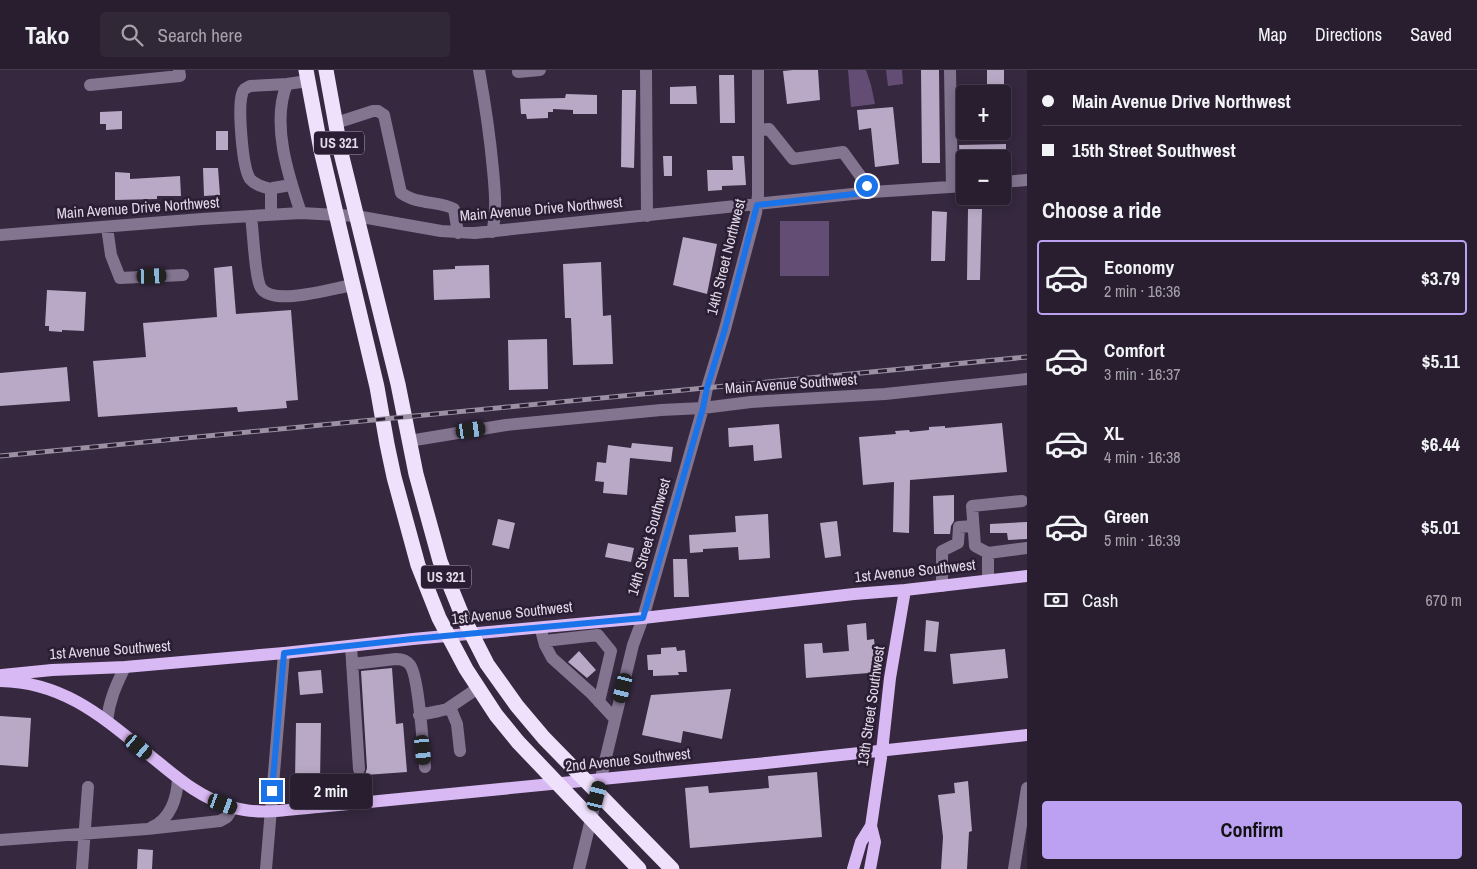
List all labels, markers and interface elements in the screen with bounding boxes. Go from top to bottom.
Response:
search box [100,12,450,57]
text: Tako [25,19,70,51]
icon: search [118,21,146,49]
text: Search here [158,22,242,48]
text: Map [1258,22,1287,47]
text: Directions [1315,22,1382,47]
text: Saved [1410,22,1452,47]
map controls [956,85,1011,205]
button: + [956,85,1011,140]
text: Main Avenue Drive Northwest [1072,88,1291,114]
road number: US 321 [314,132,364,154]
text: 15th Street Southwest [1072,137,1236,163]
button: − [956,150,1011,205]
route start [856,175,878,197]
street label: Main Avenue Drive Northwest [56,191,221,224]
street label: Main Avenue Drive Northwest [459,191,624,226]
text: Choose a ride [1042,195,1161,225]
street label: 14th Street Northwest [701,196,750,317]
text: Economy [1104,254,1174,280]
icon: car [1044,255,1089,300]
text: $3.79 [1421,265,1460,291]
car [136,268,167,284]
text: 2 min · 16:36 [1104,280,1181,302]
text: Comfort [1104,337,1165,363]
icon: car [1044,338,1089,383]
text: $5.11 [1422,348,1460,374]
text: 3 min · 16:37 [1104,363,1181,385]
street label: Main Avenue Southwest [724,368,858,399]
car [455,420,486,440]
text: XL [1104,420,1124,446]
icon: car [1044,421,1089,466]
text: $6.44 [1421,431,1460,457]
text: 4 min · 16:38 [1104,446,1181,468]
street label: 14th Street Southwest [622,475,675,598]
text: Green [1104,503,1149,529]
icon: car [1044,504,1089,549]
text: $5.01 [1421,514,1460,540]
text: 5 min · 16:39 [1104,529,1181,551]
street label: 1st Avenue Southwest [853,554,977,587]
road number: US 321 [421,566,471,588]
icon: cash [1042,586,1070,614]
text: Cash [1082,587,1118,613]
text: 670 m [1426,589,1462,611]
street label: 1st Avenue Southwest [450,596,574,629]
street label: 1st Avenue Southwest [49,635,172,664]
street label: 13th Street Southwest [852,644,889,767]
car [612,672,633,704]
car [122,732,155,762]
car [413,734,432,766]
street label: 2nd Avenue Southwest [564,742,692,777]
callout: 2 min [290,774,372,808]
route end [261,780,283,802]
text: 2 min [314,780,348,802]
car [586,780,607,812]
car [206,792,239,816]
button: Confirm [1042,801,1462,859]

